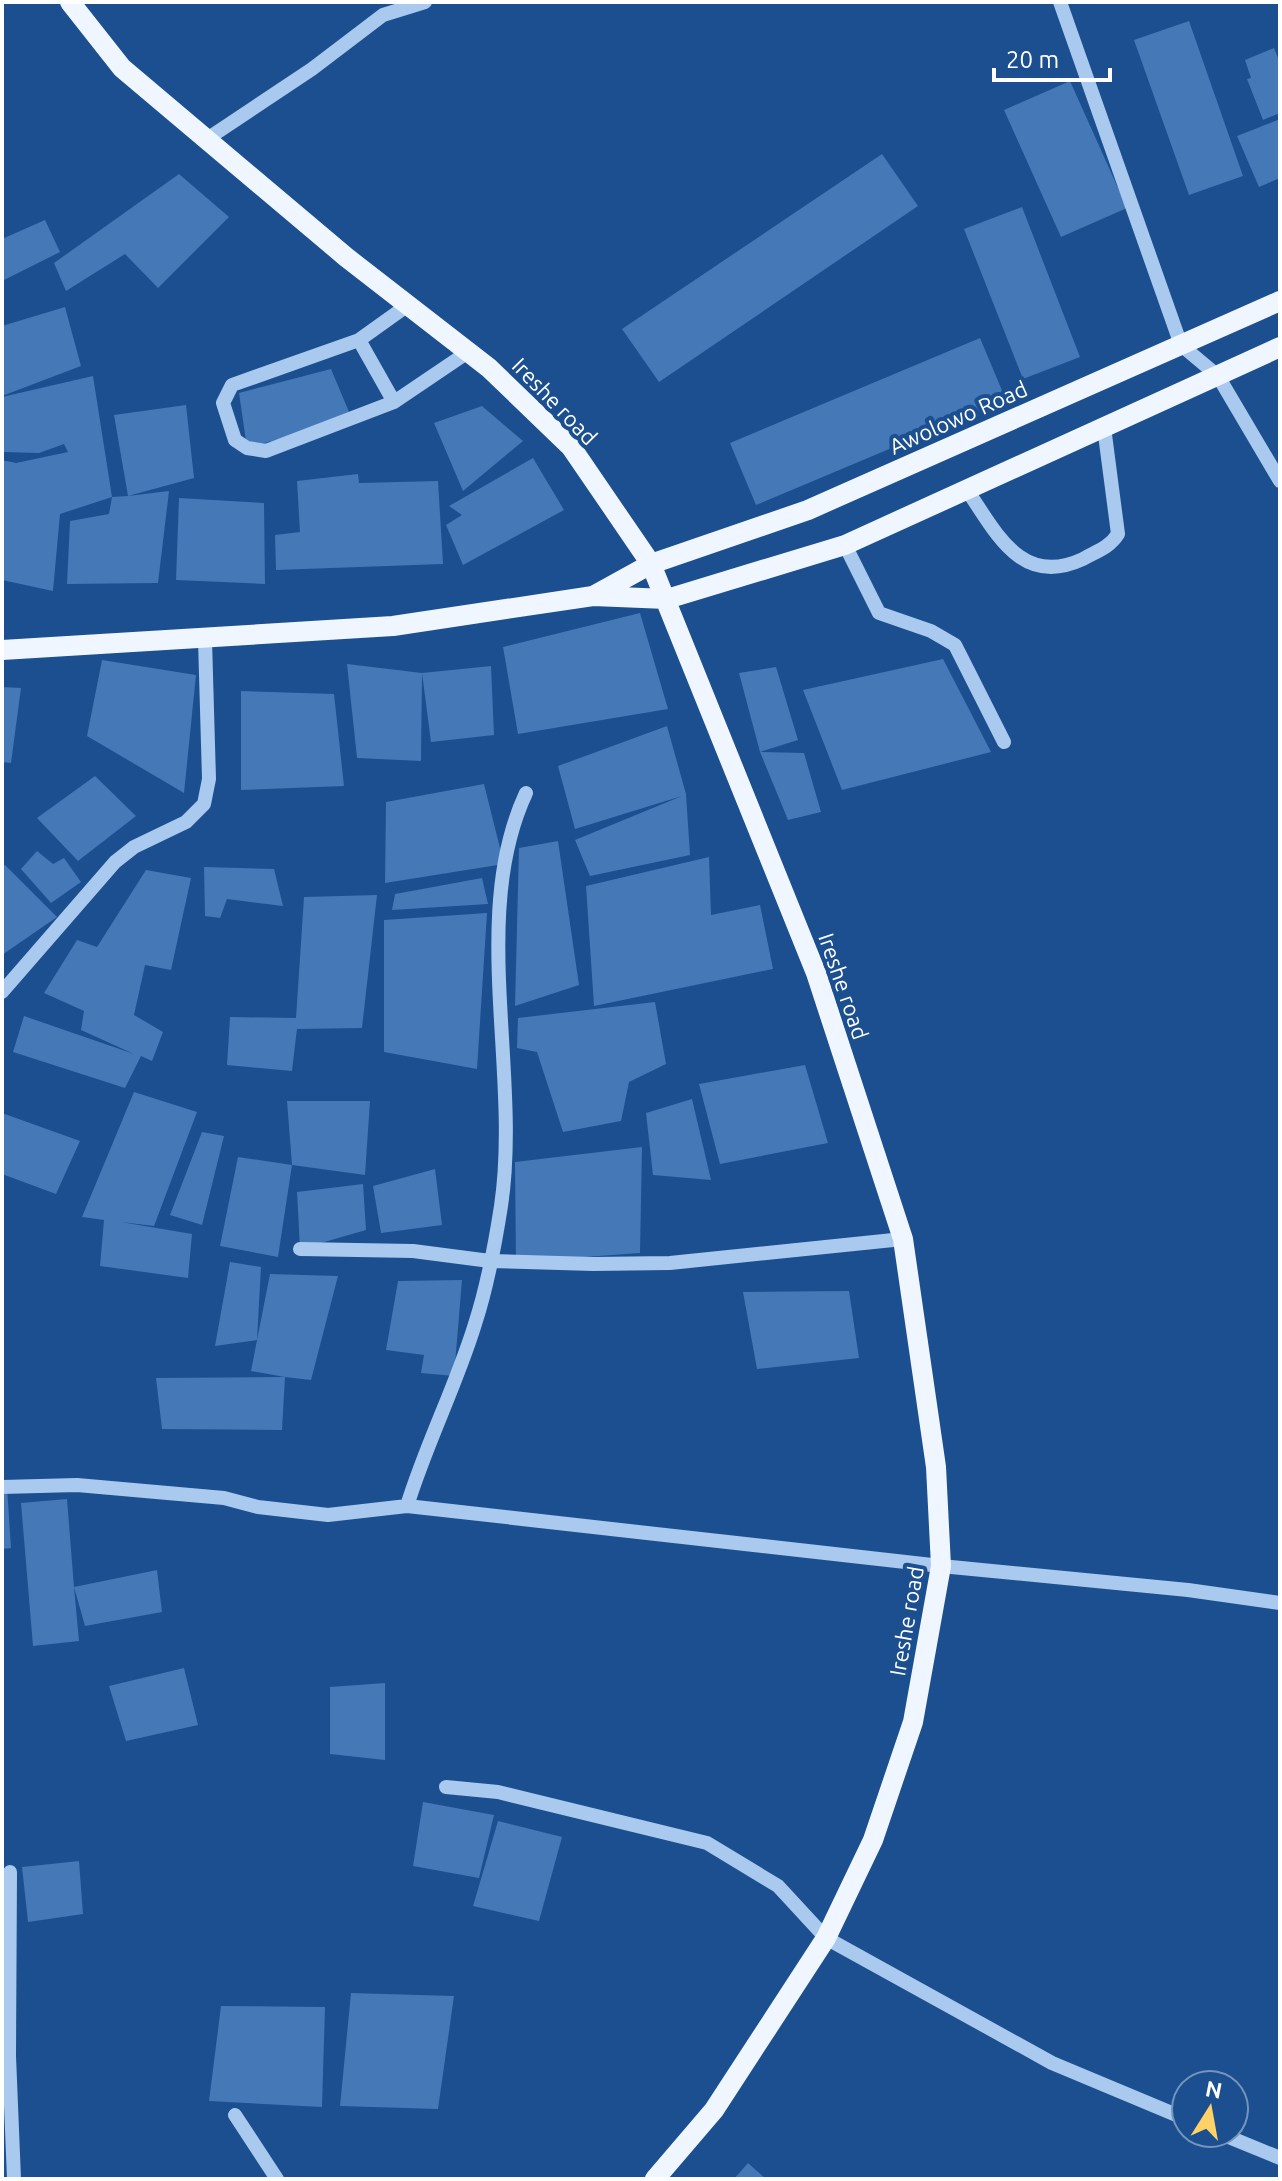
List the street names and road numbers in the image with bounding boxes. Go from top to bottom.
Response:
street label: Ireshe road [508,352,602,450]
street label: Awolowo Road [885,375,1031,459]
street label: Ireshe road [814,930,874,1042]
street label: Ireshe road [884,1564,928,1678]

